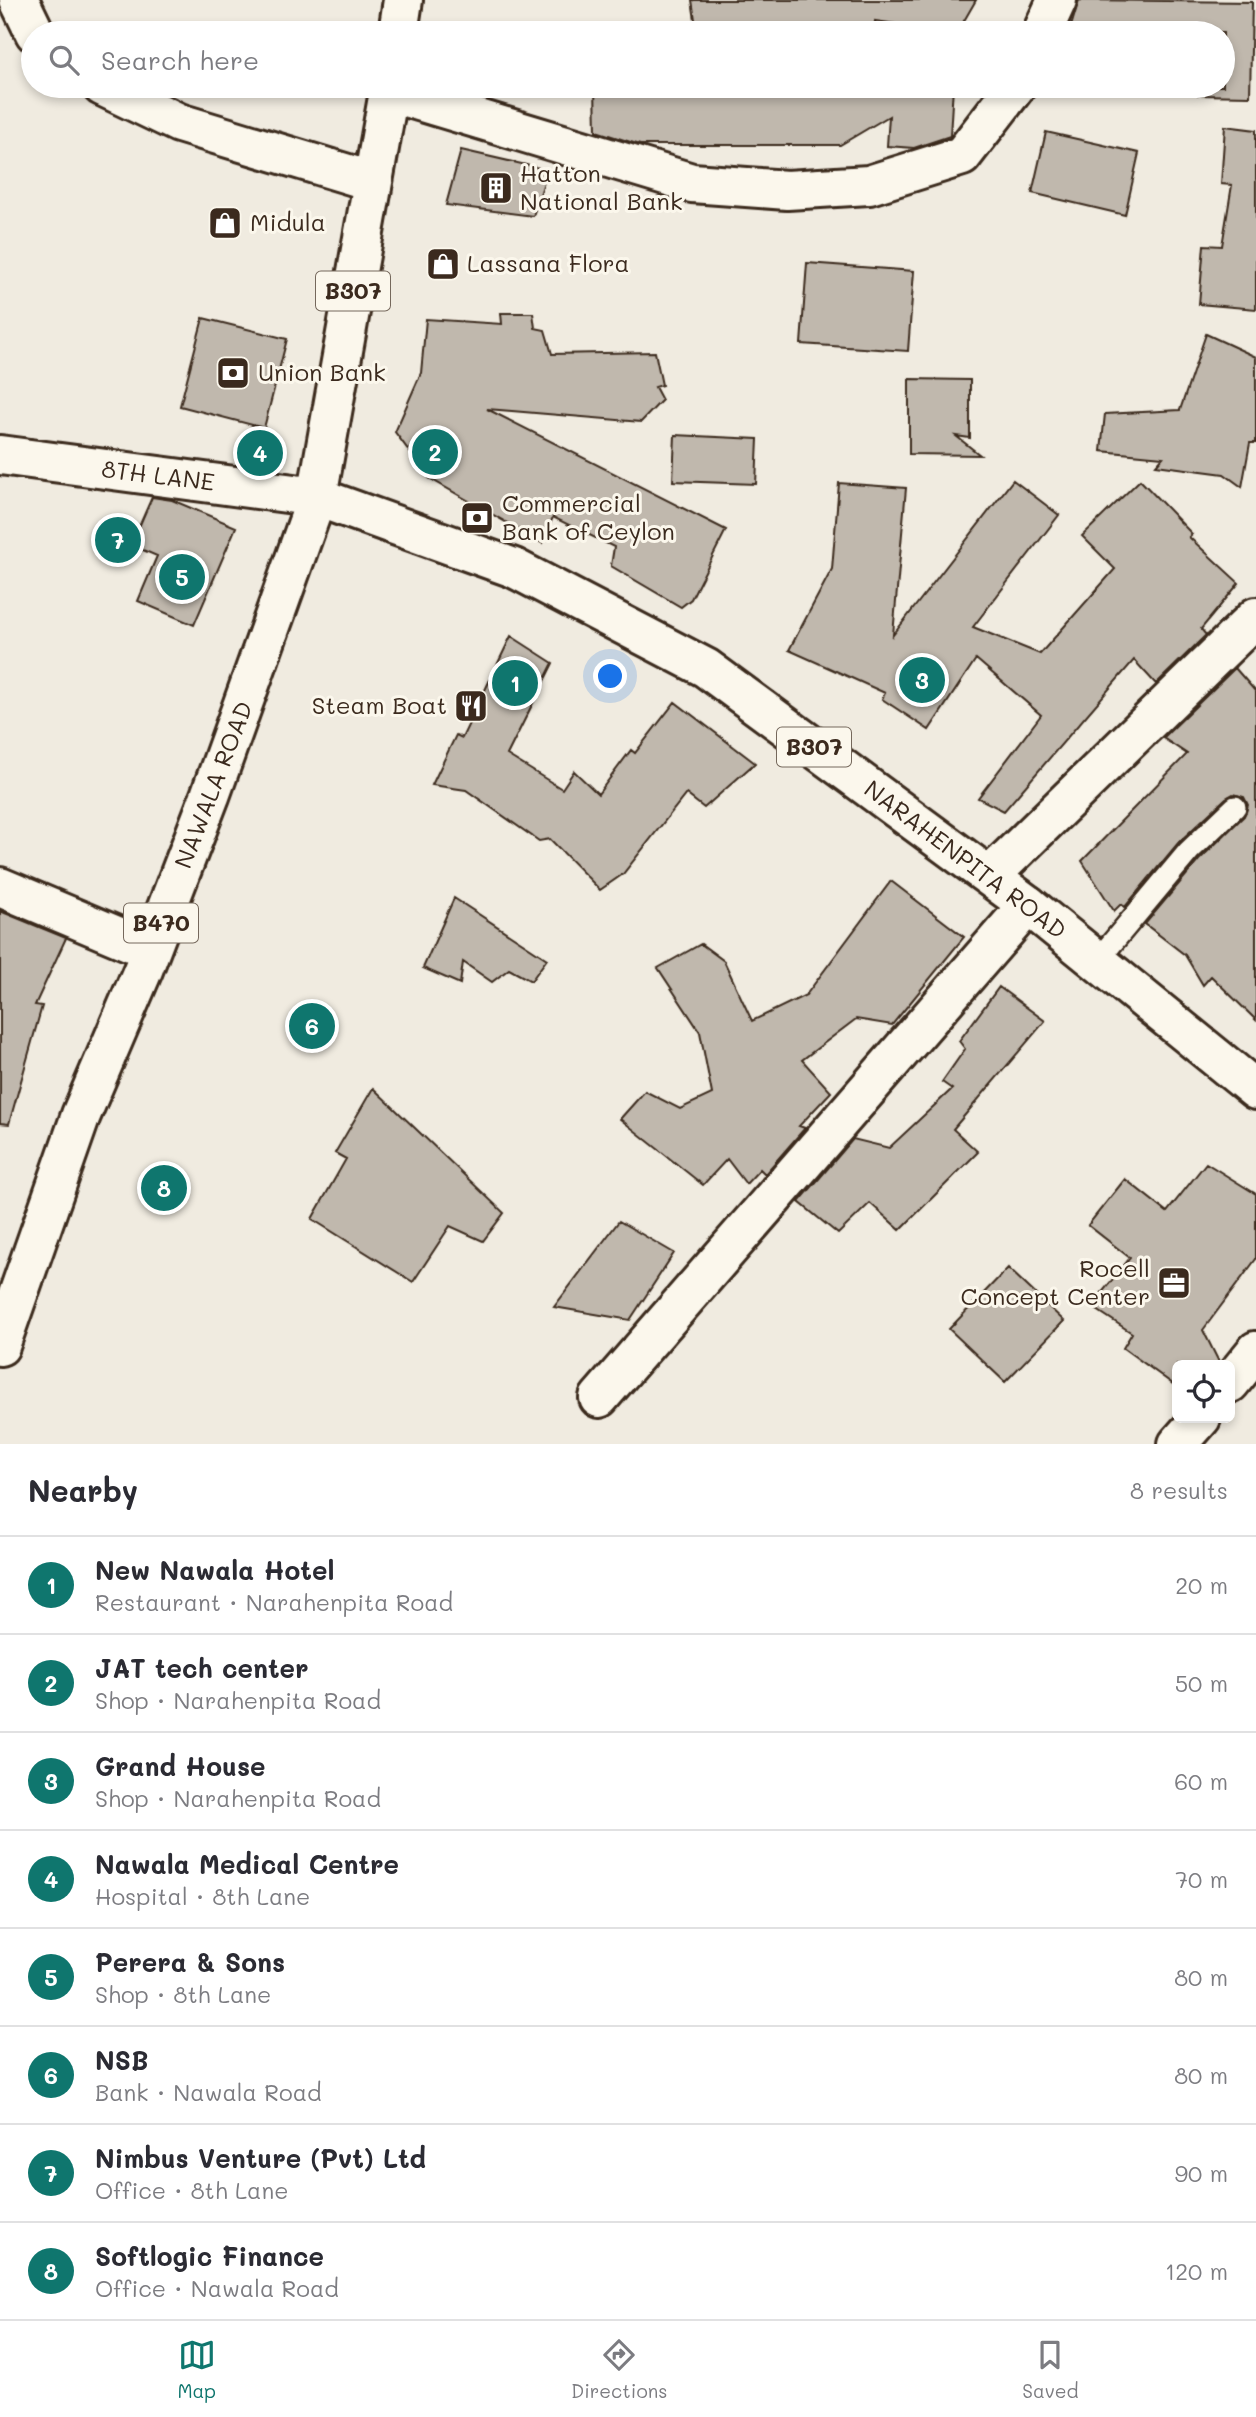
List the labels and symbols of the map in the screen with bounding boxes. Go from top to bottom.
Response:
place label: Hatton National Bank [520,157,683,216]
building icon: Hatton National Bank [477,169,515,207]
shop icon: Midula [206,204,244,242]
place label: Midula [250,206,326,237]
shop icon: Lassana Flora [424,245,462,283]
place label: Lassana Flora [467,247,629,278]
road number: B307 [316,272,390,310]
bank icon: Union Bank [214,354,252,392]
place label: Union Bank [258,356,386,387]
pin: 2 [412,426,458,478]
pin: 4 [237,427,283,479]
street label: 8TH LANE [100,452,216,497]
place label: Commercial Bank of Ceylon [502,487,675,546]
bank icon: Commercial Bank of Ceylon [458,499,496,537]
pin: 7 [95,514,141,566]
pin: 5 [159,551,205,603]
pin: 3 [899,654,945,706]
pin: 1 [492,657,538,709]
your location [593,659,627,693]
restaurant icon: Steam Boat [452,687,490,725]
place label: Steam Boat [312,689,447,720]
street label: NAWALA ROAD [167,697,259,872]
road number: B307 [777,727,851,766]
street label: NARAHENPITA ROAD [859,773,1073,945]
road number: B470 [124,904,198,942]
pin: 6 [289,1000,335,1052]
pin: 8 [141,1162,187,1214]
place label: Rocell Concept Center [961,1252,1150,1311]
office icon: Rocell Concept Center [1155,1264,1193,1302]

